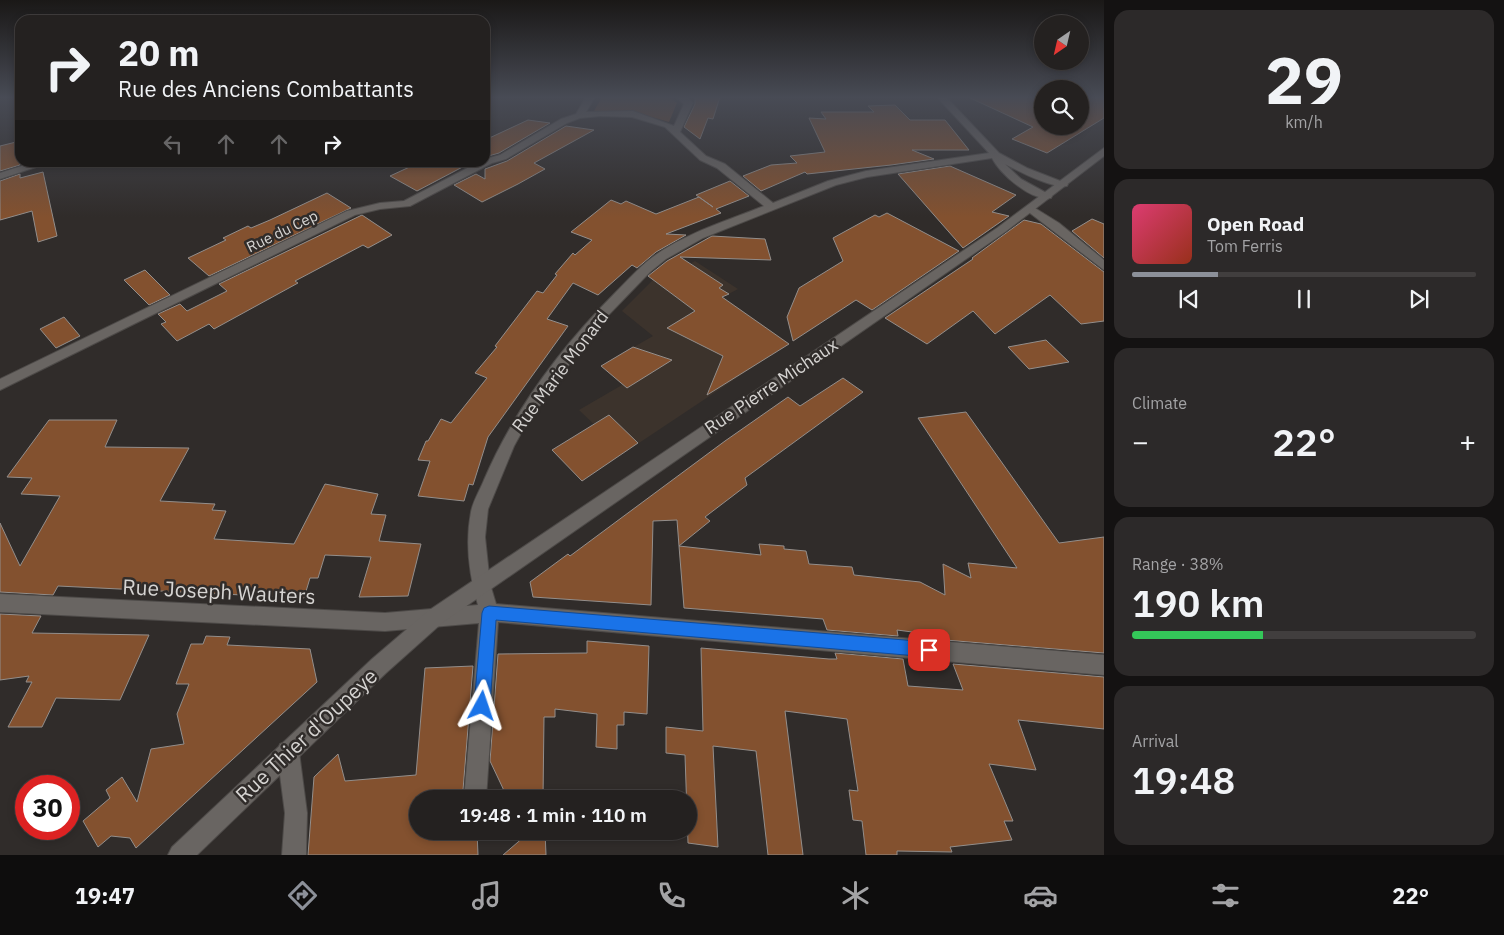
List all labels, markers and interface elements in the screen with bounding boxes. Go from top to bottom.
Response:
north arrow [1034,15,1089,70]
map controls [1034,15,1089,135]
text: 20 m [118,30,200,76]
icon: right [35,35,100,100]
text: 29 [1265,37,1343,122]
text: Rue des Anciens Combattants [118,74,414,103]
button: search [1034,80,1089,135]
text: km/h [1285,112,1323,132]
icon: left [159,130,187,158]
icon: ahead [212,130,240,158]
icon: ahead [265,130,293,158]
icon: right [318,130,346,158]
street label: Rue du Cep [243,206,321,256]
text: Open Road [1207,212,1304,236]
text: Tom Ferris [1207,236,1283,256]
icon: previous [1175,285,1203,313]
icon: pause [1290,285,1318,313]
icon: next [1405,285,1433,313]
street label: Rue Marie Monard [507,305,613,437]
street label: Rue Pierre Michaux [700,333,842,439]
text: Climate [1132,393,1187,413]
text: 22° [1272,417,1336,466]
text: − [1132,423,1149,460]
text: + [1459,423,1476,460]
text: Range · 38% [1132,554,1224,574]
street label: Rue Joseph Wauters [122,572,316,610]
text: 190 km [1132,578,1264,627]
pin [908,629,950,671]
icon: arrive [915,636,943,664]
street label: Rue Thier d'Oupeye [229,662,383,808]
position arrow [455,679,507,731]
text: Arrival [1132,731,1179,751]
text: 19:48 [1132,755,1235,804]
speed limit sign: 30 [15,775,80,840]
text: 19:48 · 1 min · 110 m [459,803,647,827]
icon: directions [285,878,320,913]
icon: music [469,878,504,913]
icon: phone [654,878,689,913]
icon: climate [838,878,873,913]
icon: car [1023,878,1058,913]
icon: filters [1208,878,1243,913]
text: 19:47 [75,881,135,910]
text: 22° [1392,881,1429,910]

